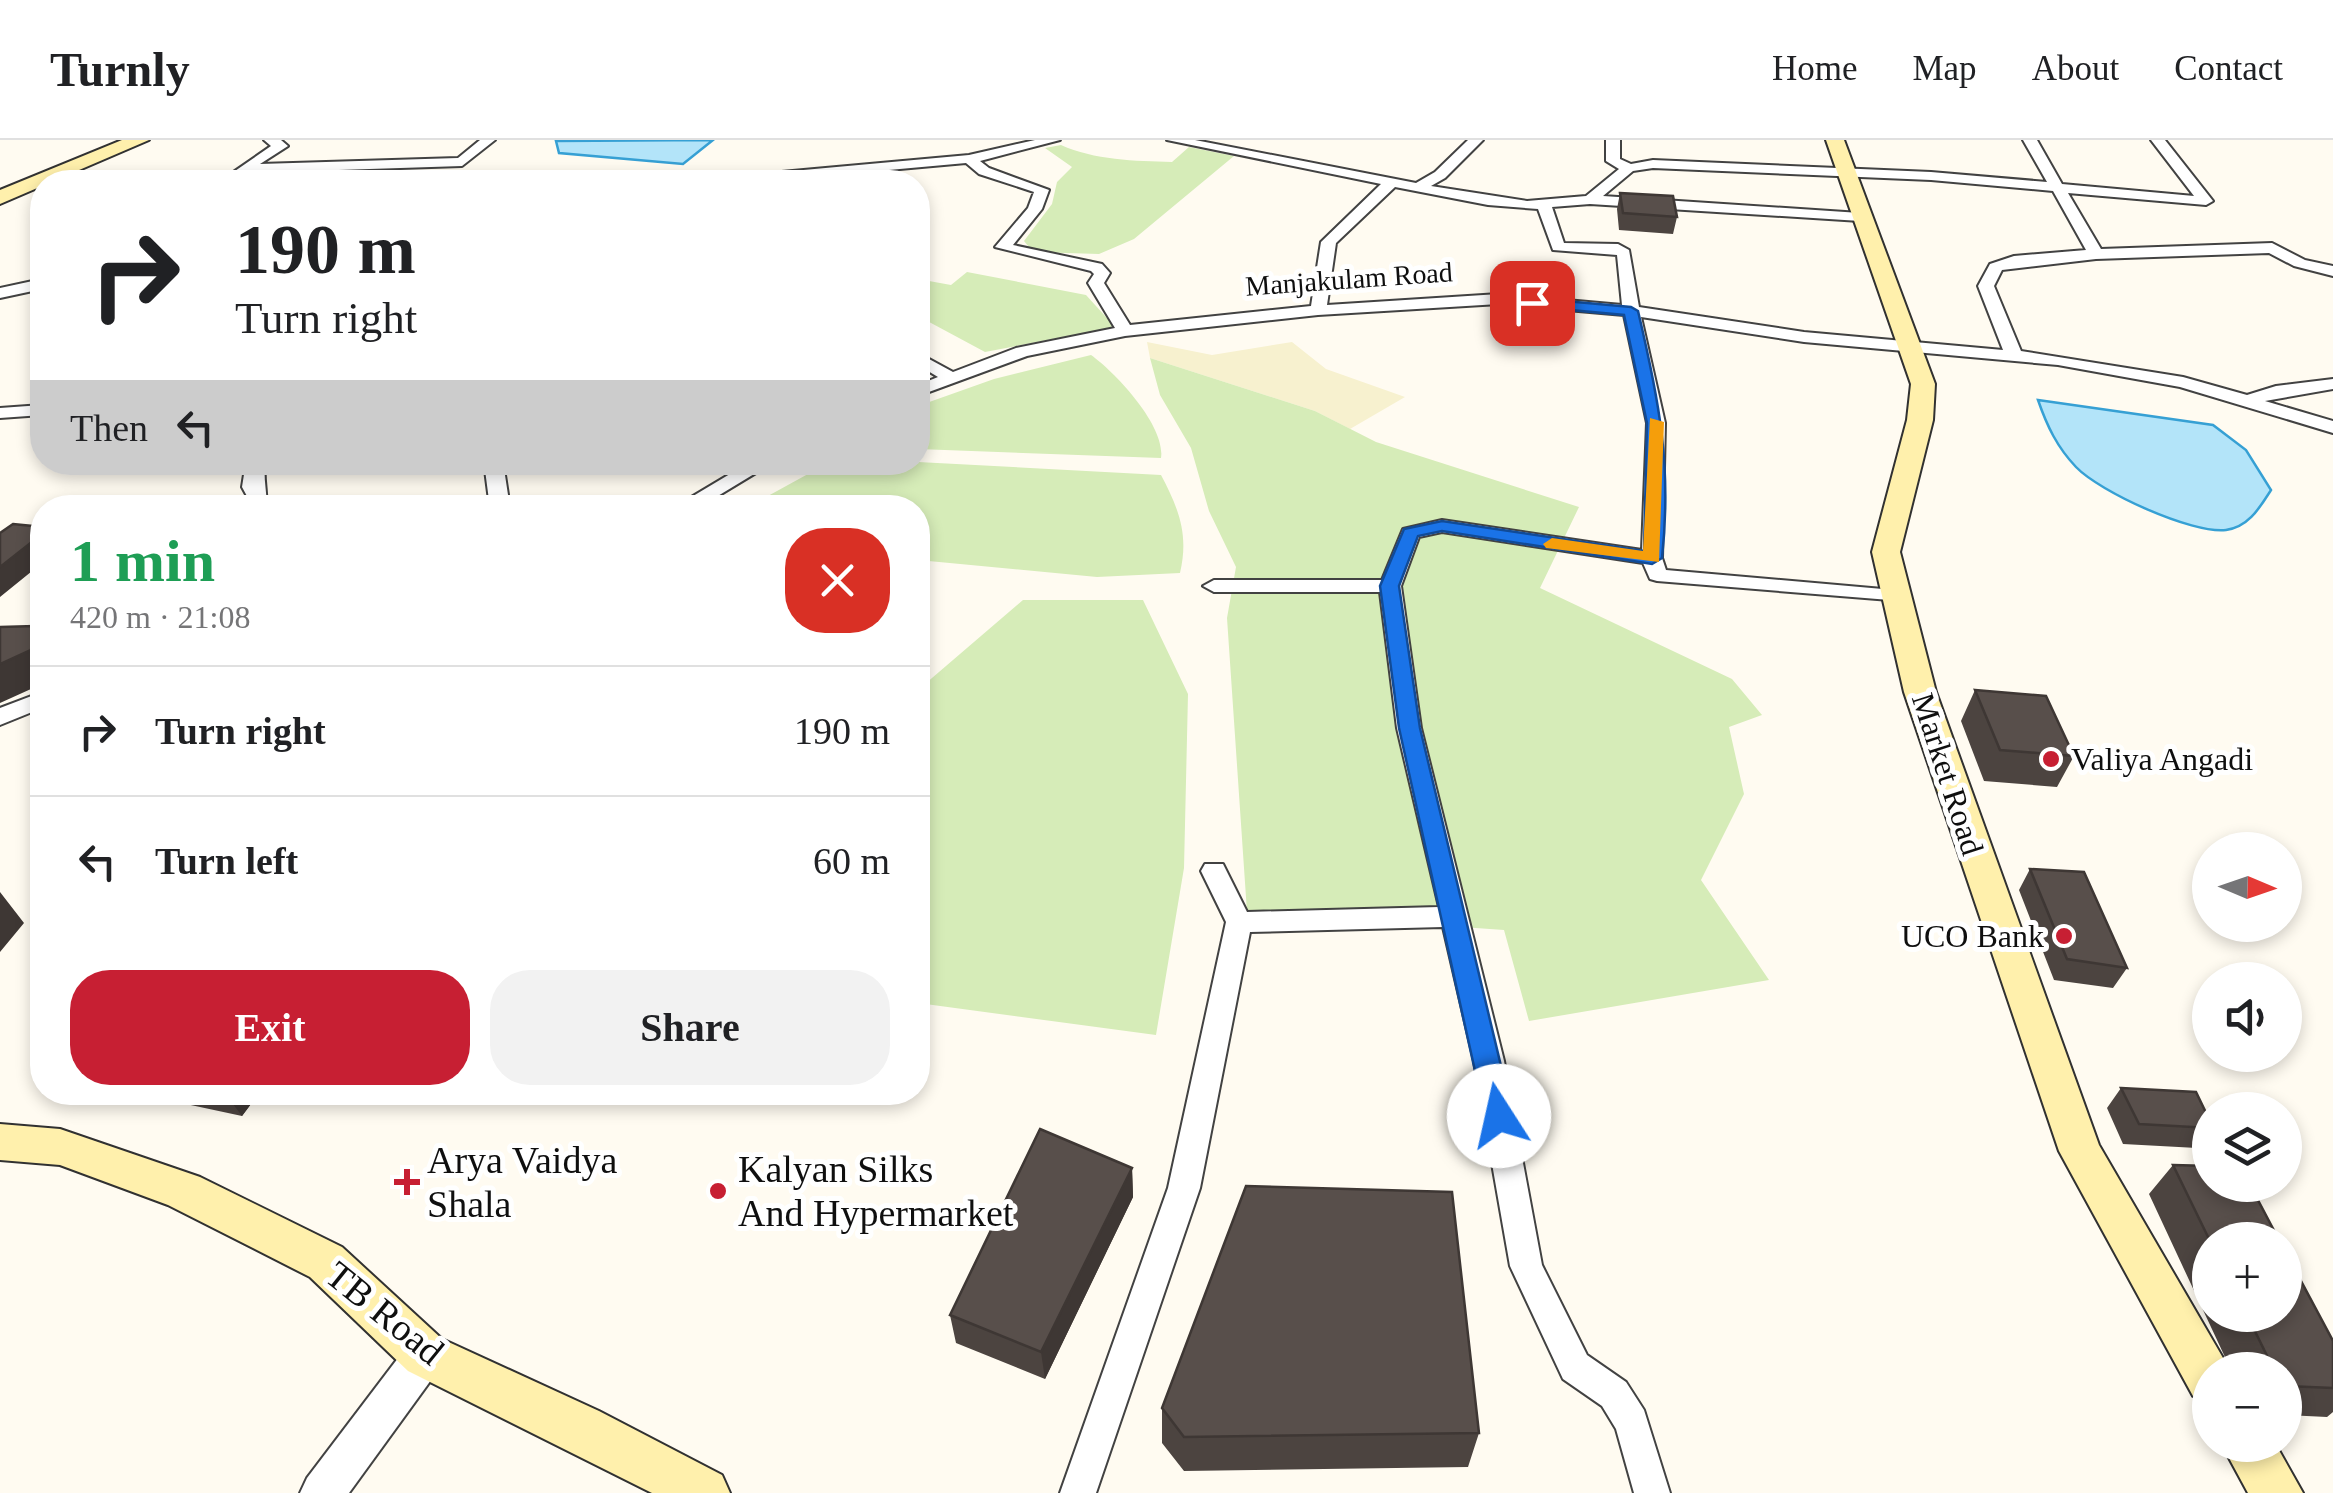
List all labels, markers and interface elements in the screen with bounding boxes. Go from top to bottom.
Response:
text: Turnly [50,43,190,96]
text: Home [1772,49,1857,88]
text: Map [1912,49,1977,88]
text: About [2032,49,2119,88]
text: Contact [2174,49,2283,88]
icon: right [70,210,200,340]
text: 190 m [235,211,416,288]
street label: Manjakulam Road [1244,256,1454,302]
pin [1490,261,1575,346]
icon: arrive [1505,276,1560,331]
text: Turn right [235,293,417,343]
icon: left [168,400,223,455]
text: Then [70,407,148,449]
text: 1 min [70,528,215,594]
button: close [785,528,890,633]
text: 420 m · 21:08 [70,599,250,635]
street label: Market Road [1905,689,1991,859]
icon: right [70,704,125,759]
text: Turn right [155,710,326,752]
text: 190 m [794,710,890,752]
place label: Valiya Angadi [2071,741,2253,777]
marker: Valiya Angadi [2040,748,2062,770]
north arrow [2192,832,2302,942]
map controls [2192,832,2302,1462]
icon: left [70,834,125,889]
text: Turn left [155,840,298,882]
text: 60 m [813,840,890,882]
place label: UCO Bank [1901,918,2044,954]
marker: UCO Bank [2053,925,2075,947]
button: sound [2192,962,2302,1072]
button: Exit [70,970,470,1085]
button: Share [490,970,890,1085]
position arrow [1447,1064,1551,1168]
button: layers [2192,1092,2302,1202]
place label: Arya Vaidya Shala [427,1139,617,1225]
place label: Kalyan Silks And Hypermarket [738,1148,1014,1234]
marker: Arya Vaidya Shala [396,1171,418,1193]
marker: Kalyan Silks And Hypermarket [707,1180,729,1202]
button: + [2192,1222,2302,1332]
street label: TB Road [318,1253,452,1373]
button: − [2192,1352,2302,1462]

